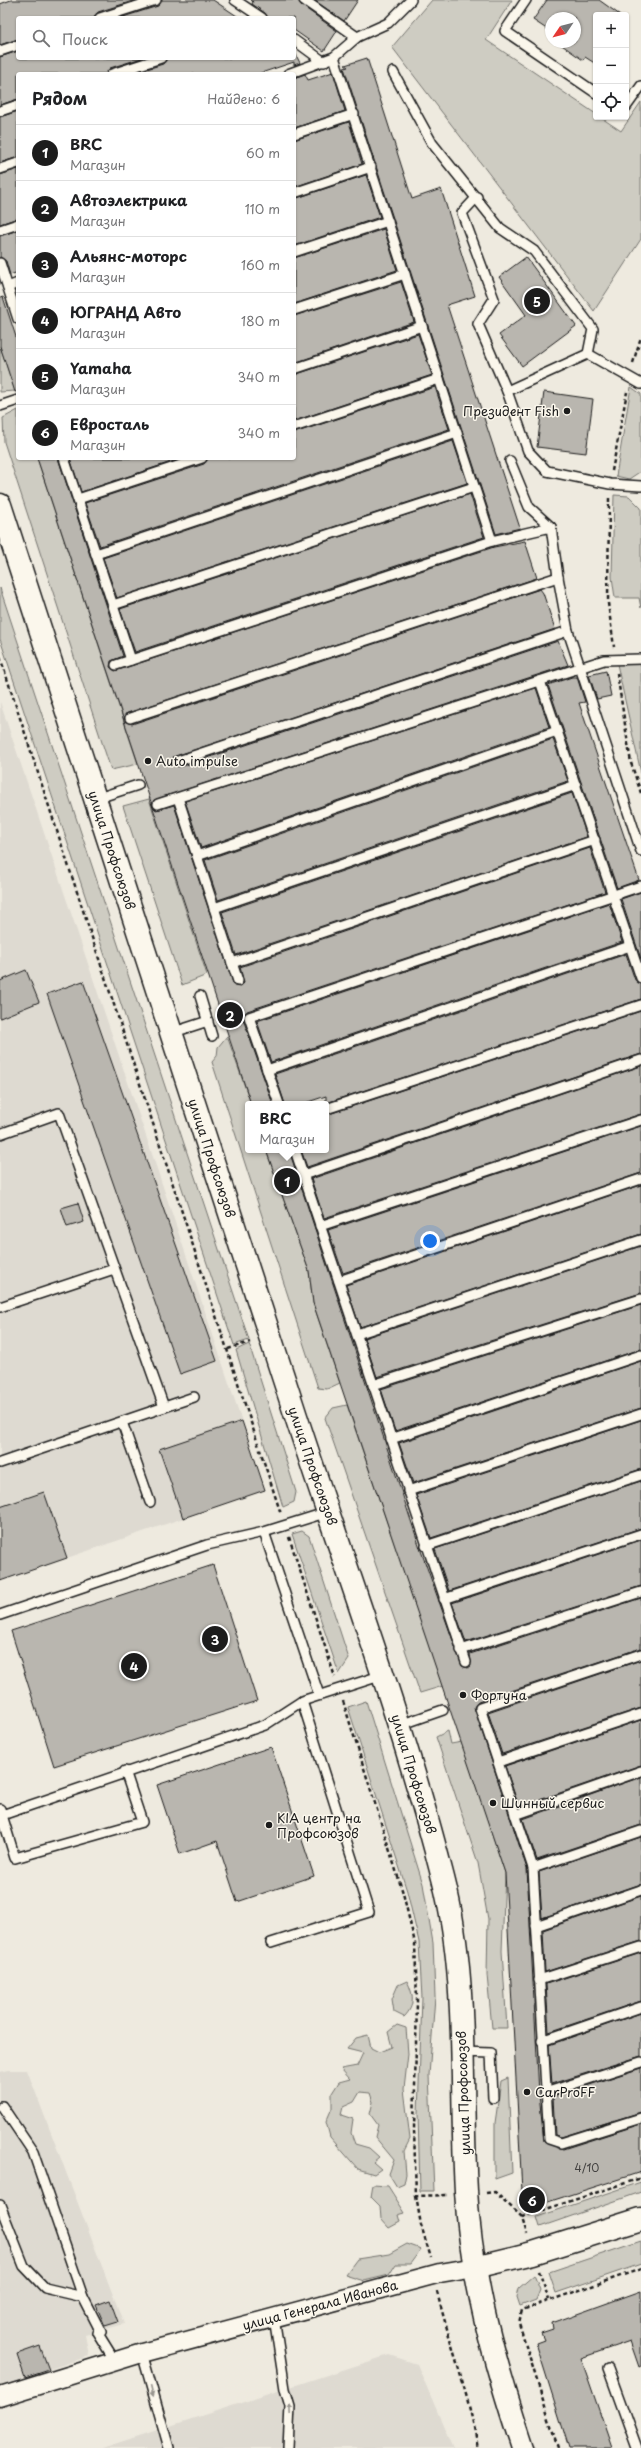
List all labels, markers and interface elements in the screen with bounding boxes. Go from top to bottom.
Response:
north arrow [545,12,581,48]
map controls [593,12,629,120]
button: + [593,12,629,48]
search box [16,16,296,60]
icon: search [30,27,52,49]
text: Поиск [62,27,108,50]
button: − [593,48,629,84]
button: locate [593,84,629,120]
text: Рядом [32,85,87,111]
text: Найдено: 6 [207,89,280,108]
text: BRC [70,132,102,155]
text: 1 [42,143,48,162]
text: 60 m [246,143,280,162]
text: Магазин [70,155,126,174]
text: Автоэлектрика [70,188,188,211]
text: 2 [40,199,50,218]
text: 110 m [245,199,280,218]
text: Магазин [70,211,126,230]
text: Альянс-моторс [70,244,187,267]
text: 3 [41,255,49,274]
text: 160 m [241,255,280,274]
text: Магазин [70,267,126,286]
pin: 5 [524,286,550,316]
text: ЮГРАНД Авто [70,300,181,323]
text: 4 [41,311,49,330]
text: 180 m [241,311,280,330]
text: Магазин [70,323,126,342]
text: Yamaha [70,356,132,379]
text: 5 [41,367,49,386]
text: 340 m [237,367,280,386]
text: Магазин [70,379,126,398]
place label: Президент Fish [463,401,559,420]
marker: Президент Fish [562,406,572,416]
text: Евросталь [70,412,149,435]
text: 6 [40,423,50,442]
text: 340 m [237,423,280,442]
text: Магазин [70,435,126,454]
place label: Auto impulse [156,751,238,770]
marker: Auto impulse [143,756,153,766]
street label: улица Профсоюзов [84,788,141,912]
pin: 2 [217,1000,243,1030]
street label: улица Профсоюзов [184,1096,241,1220]
popup [245,1101,329,1153]
text: BRC [259,1106,292,1129]
text: Магазин [259,1129,315,1148]
pin: 1 [274,1166,300,1196]
your location [420,1231,440,1251]
street label: улица Профсоюзов [284,1404,343,1528]
pin: 3 [202,1624,228,1654]
pin: 4 [121,1651,147,1681]
place label: Фортуна [471,1685,528,1704]
marker: Фортуна [458,1690,468,1700]
street label: улица Профсоюзов [387,1712,442,1836]
place label: Шинный сервис [501,1793,605,1812]
marker: Шинный сервис [488,1798,498,1808]
place label: KIA центр на Профсоюзов [277,1808,362,1842]
marker: KIA центр на Профсоюзов [264,1820,274,1830]
street label: улица Профсоюзов [451,2031,474,2155]
place label: CarProFF [535,2082,596,2101]
marker: CarProFF [522,2087,532,2097]
house number: 4/10 [575,2159,599,2176]
pin: 6 [519,2185,545,2215]
street label: улица Генерала Иванова [240,2274,401,2334]
one-way arrow [149,2385,155,2397]
one-way arrow [286,2403,293,2415]

